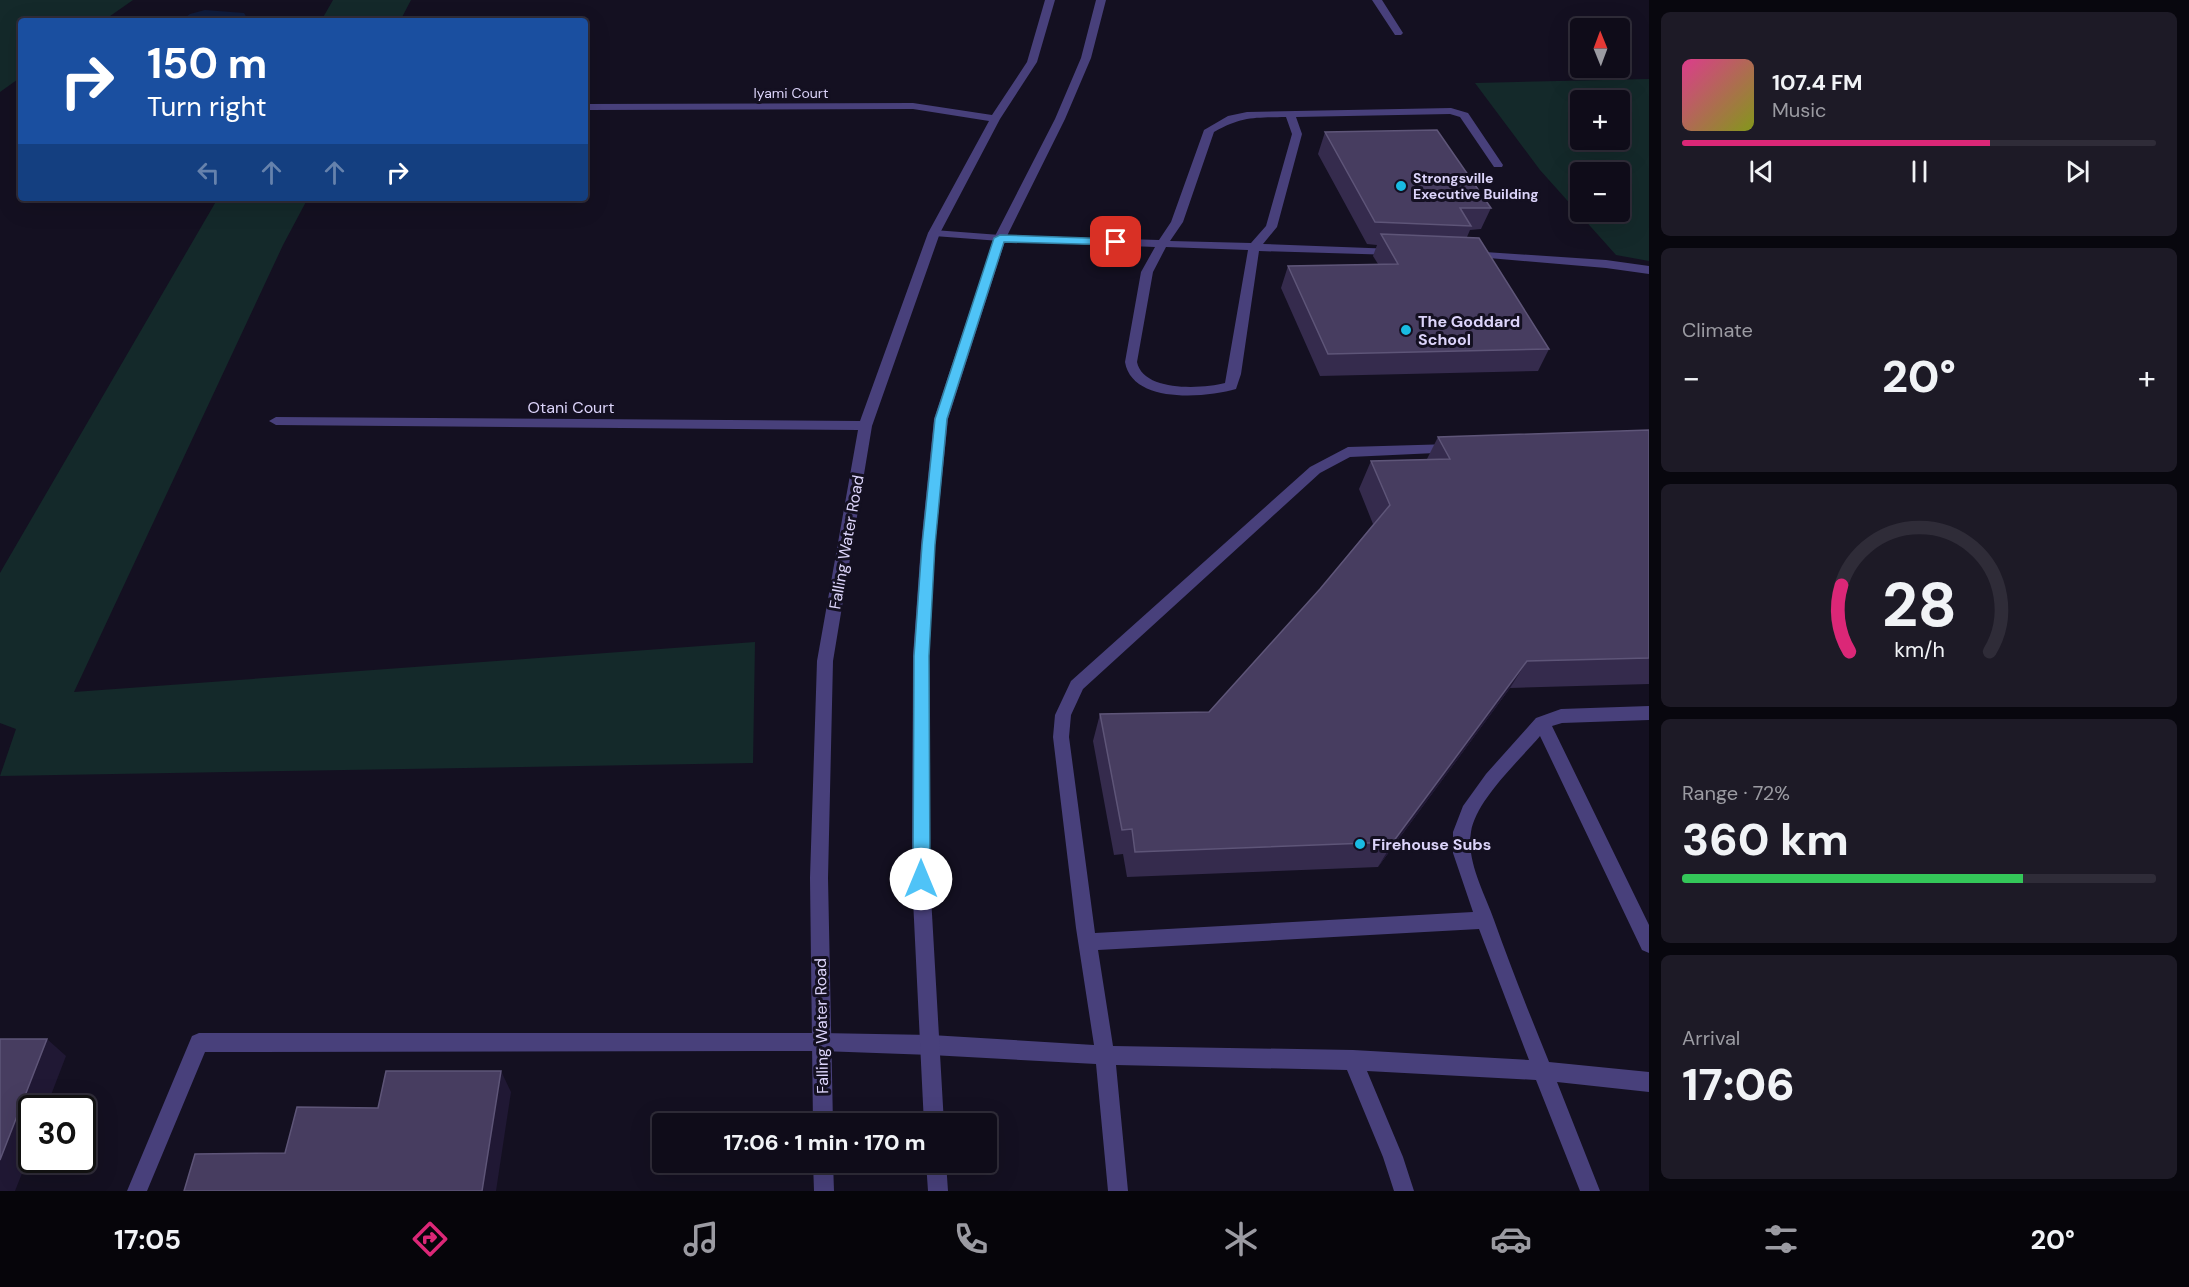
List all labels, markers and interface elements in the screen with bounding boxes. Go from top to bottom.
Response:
north arrow [1570,18,1630,78]
map controls [1570,18,1630,222]
text: 150 m [147,36,267,91]
icon: right [48,42,126,120]
text: 107.4 FM [1772,68,1863,97]
street label: Iyami Court [754,84,828,102]
text: Turn right [147,89,267,124]
button: + [1570,90,1630,150]
text: Music [1772,97,1827,123]
icon: previous [1745,155,1778,188]
icon: pause [1903,155,1936,188]
icon: next [2061,155,2094,188]
icon: left [192,156,225,189]
icon: ahead [255,156,288,189]
icon: ahead [318,156,351,189]
icon: right [381,156,414,189]
button: − [1570,162,1630,222]
place label: Strongsville Executive Building [1413,169,1539,203]
marker: Strongsville Executive Building [1394,179,1408,193]
pin [1090,216,1141,267]
icon: arrive [1099,225,1132,258]
place label: The Goddard School [1418,311,1520,350]
text: Climate [1682,317,1753,343]
marker: The Goddard School [1399,323,1413,337]
text: 20° [1882,347,1956,406]
text: − [1682,356,1700,399]
text: + [2138,356,2156,399]
street label: Otani Court [528,397,614,418]
street label: Falling Water Road [824,473,869,611]
text: 28 [1881,565,1957,646]
text: km/h [1894,637,1944,665]
text: Range · 72% [1682,780,1790,806]
text: 360 km [1682,810,1849,869]
place label: Firehouse Subs [1372,834,1491,855]
marker: Firehouse Subs [1353,837,1367,851]
position arrow [889,847,953,911]
street label: Falling Water Road [810,958,833,1094]
text: Arrival [1682,1025,1740,1051]
text: 17:06 [1682,1055,1795,1114]
speed limit sign: 30 [18,1095,96,1173]
text: 17:06 · 1 min · 170 m [724,1128,925,1157]
icon: directions [409,1218,451,1260]
icon: music [680,1218,722,1260]
icon: phone [950,1218,992,1260]
icon: climate [1220,1218,1262,1260]
icon: car [1490,1218,1532,1260]
icon: filters [1760,1218,1802,1260]
text: 17:05 [114,1222,181,1257]
text: 20° [2031,1222,2075,1257]

